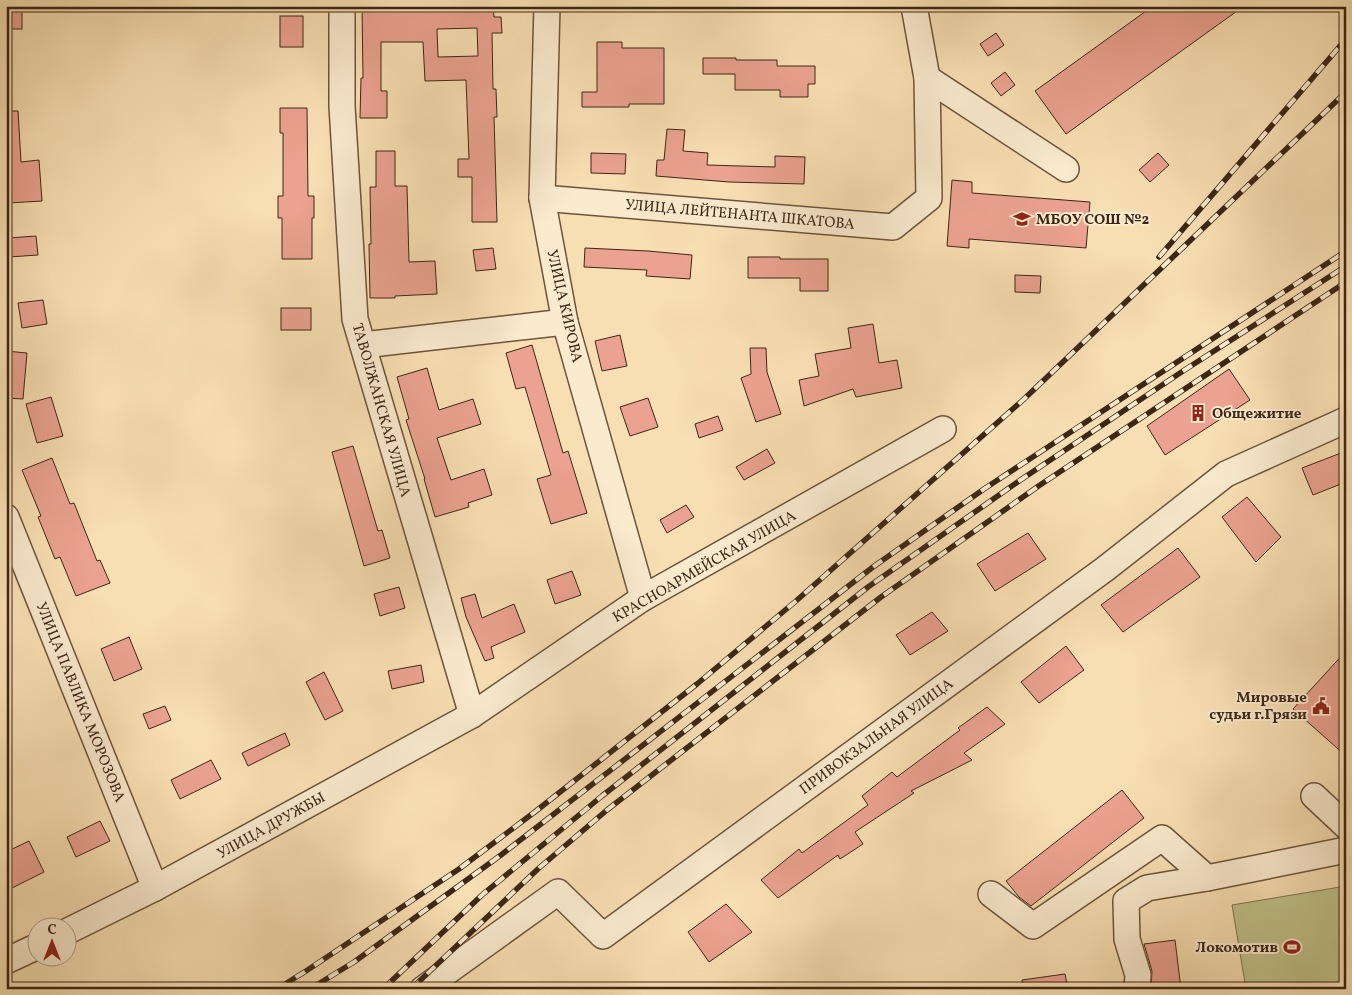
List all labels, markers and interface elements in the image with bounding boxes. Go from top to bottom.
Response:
street label: УЛИЦА ЛЕЙТЕНАНТА ШКАТОВА [624,195,856,236]
school or university icon: МБОУ СОШ №2 [1012,209,1032,229]
place label: МБОУ СОШ №2 [1036,210,1150,231]
street label: УЛИЦА КИРОВА [540,248,587,365]
street label: ТАВОЛЖАНСКАЯ УЛИЦА [346,321,416,500]
building icon: Общежитие [1188,403,1208,423]
place label: Общежитие [1212,404,1302,425]
street label: КРАСНОАРМЕЙСКАЯ УЛИЦА [609,506,801,629]
street label: УЛИЦА ПАВЛИКА МОРОЗОВА [30,599,130,806]
street label: ПРИВОКЗАЛЬНАЯ УЛИЦА [796,674,959,800]
place label: Мировые судьи г.Грязи [1209,688,1307,726]
public building icon: Мировые судьи г.Грязи [1311,696,1331,716]
street label: УЛИЦА ДРУЖБЫ [214,788,330,865]
north arrow [28,918,78,968]
text: С [47,921,57,940]
sports icon: Локомотив [1282,937,1302,957]
place label: Локомотив [1196,938,1278,959]

